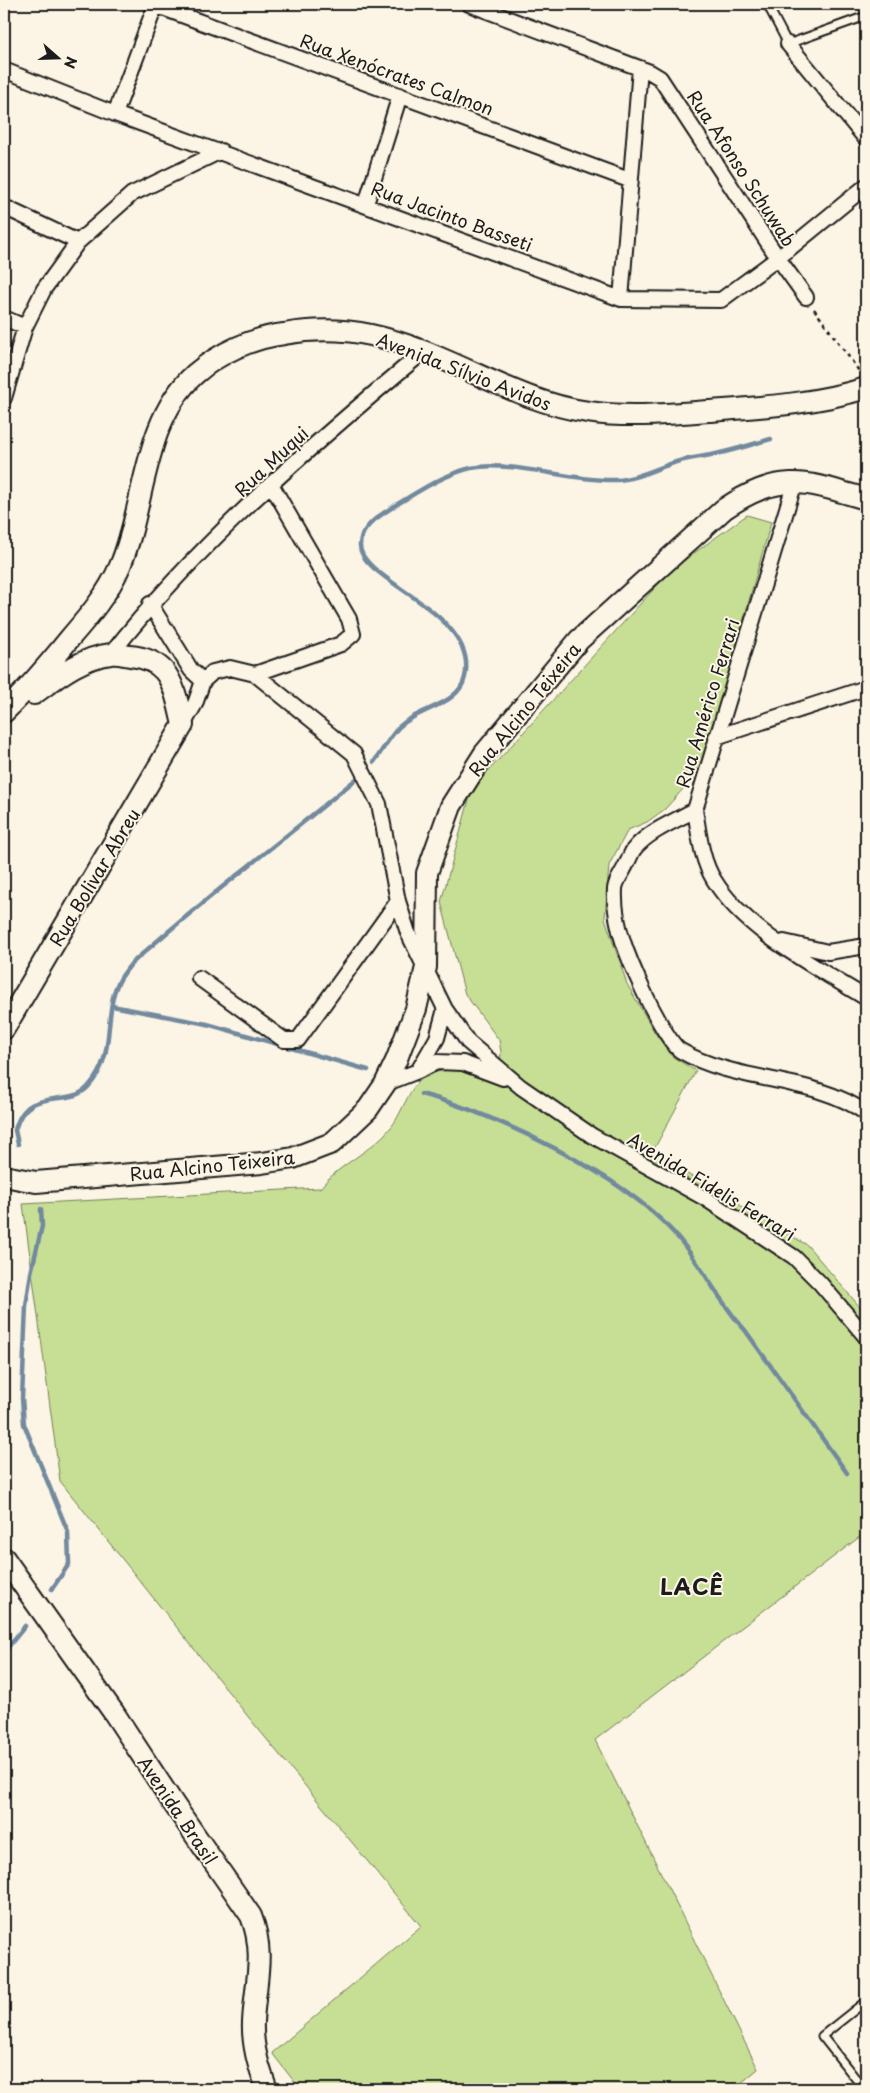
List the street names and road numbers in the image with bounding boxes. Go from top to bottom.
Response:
street label: Rua Xenócrates Calmon [296,26,498,122]
street label: Rua Afonso Schuwab [681,85,803,251]
street label: Rua Jacinto Basseti [368,174,536,258]
street label: Avenida Sílvio Avidos [373,325,555,417]
street label: Rua Muqui [228,420,314,502]
street label: Rua Américo Ferrari [668,615,746,791]
street label: Rua Alcino Teixeira [461,636,587,782]
street label: Rua Bolivar Abreu [42,803,146,951]
street label: Avenida Fidelis Ferrari [623,1125,801,1247]
street label: Rua Alcino Teixeira [128,1143,296,1187]
street label: Avenida Brasil [132,1750,224,1870]

